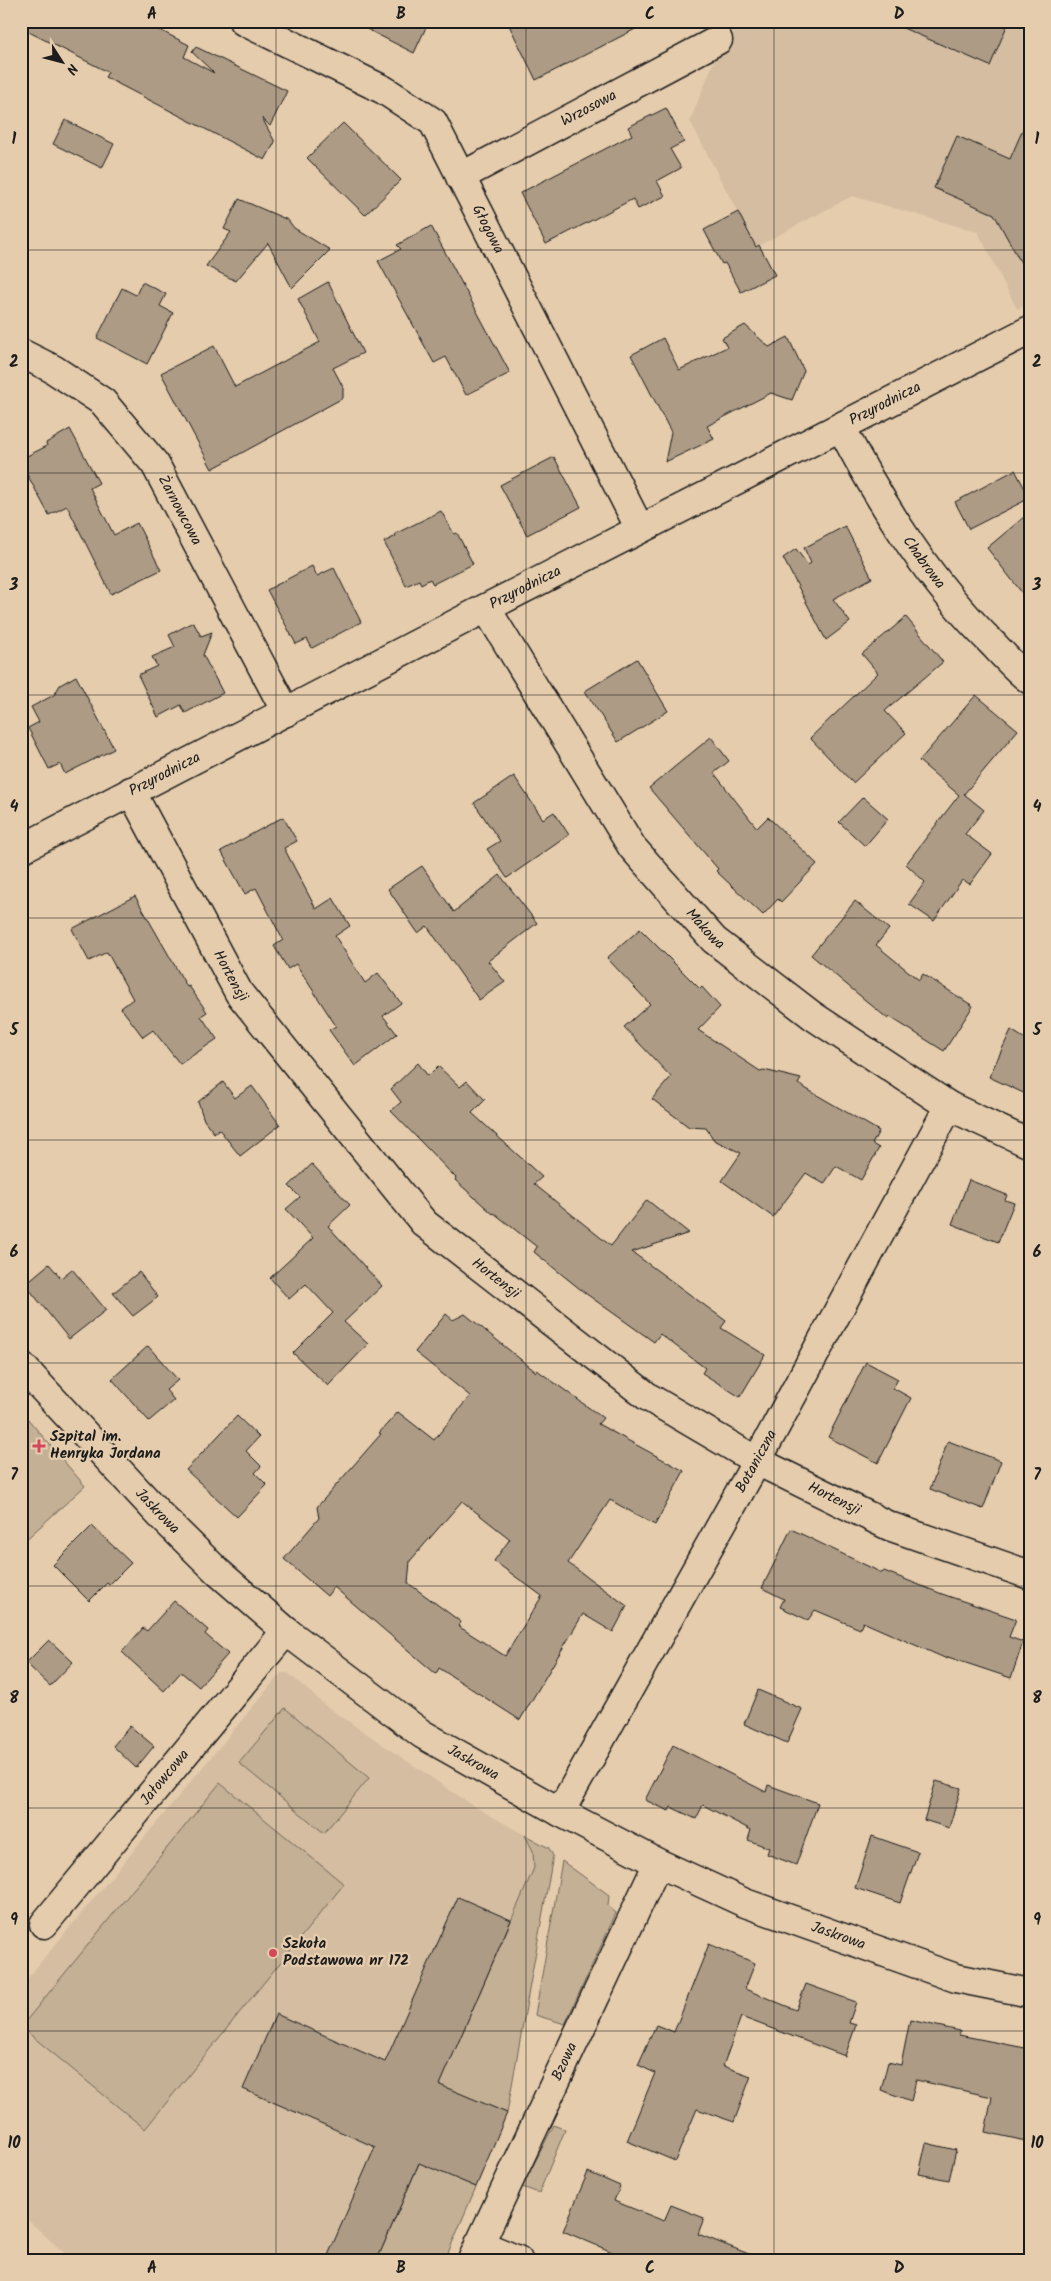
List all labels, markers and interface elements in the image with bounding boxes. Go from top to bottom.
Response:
text: A [147,2,157,27]
text: B [396,2,406,27]
text: C [645,2,655,27]
text: D [894,2,905,27]
north arrow [38,38,88,88]
text: N [60,59,83,79]
street label: Wrzosowa [557,84,621,133]
text: 1 [12,127,17,152]
text: 1 [1035,127,1040,152]
street label: Głogowa [465,201,510,258]
text: 2 [9,350,19,375]
text: 2 [1032,350,1042,375]
street label: Przyrodnicza [845,376,925,432]
street label: Żarnowcowa [151,471,208,550]
street label: Chabrowa [896,531,951,595]
street label: Przyrodnicza [485,559,566,616]
text: 3 [9,573,19,598]
text: 3 [1032,573,1042,598]
street label: Przyrodnicza [125,746,205,803]
text: 4 [10,795,19,820]
text: 4 [1033,795,1042,820]
street label: Makowa [679,903,730,956]
street label: Hortensji [206,946,255,1009]
text: 5 [9,1018,20,1043]
text: 5 [1032,1018,1043,1043]
text: 6 [10,1240,19,1265]
text: 6 [1033,1240,1042,1265]
street label: Hortensji [466,1252,526,1306]
place label: Szpital im. Henryka Jordana [50,1425,161,1466]
street label: Botaniczna [729,1425,784,1497]
marker: Szpital im. Henryka Jordana [32,1439,46,1453]
text: 7 [10,1463,18,1488]
text: 7 [1033,1463,1041,1488]
street label: Hortensji [803,1476,866,1523]
street label: Jaskrowa [129,1483,185,1540]
text: 8 [9,1686,19,1711]
text: 8 [1032,1686,1042,1711]
street label: Jaskrowa [442,1738,503,1787]
street label: Jałowcowa [134,1744,196,1811]
text: 9 [10,1908,18,1933]
text: 9 [1033,1908,1041,1933]
street label: Jaskrowa [807,1915,869,1957]
place label: Szkoła Podstawowa nr 172 [283,1932,409,1973]
marker: Szkoła Podstawowa nr 172 [267,1947,279,1959]
street label: Bzowa [546,2038,584,2085]
text: 10 [7,2131,21,2156]
text: 10 [1030,2131,1044,2156]
text: A [147,2256,157,2281]
text: B [396,2256,406,2281]
text: C [645,2256,655,2281]
text: D [894,2256,905,2281]

